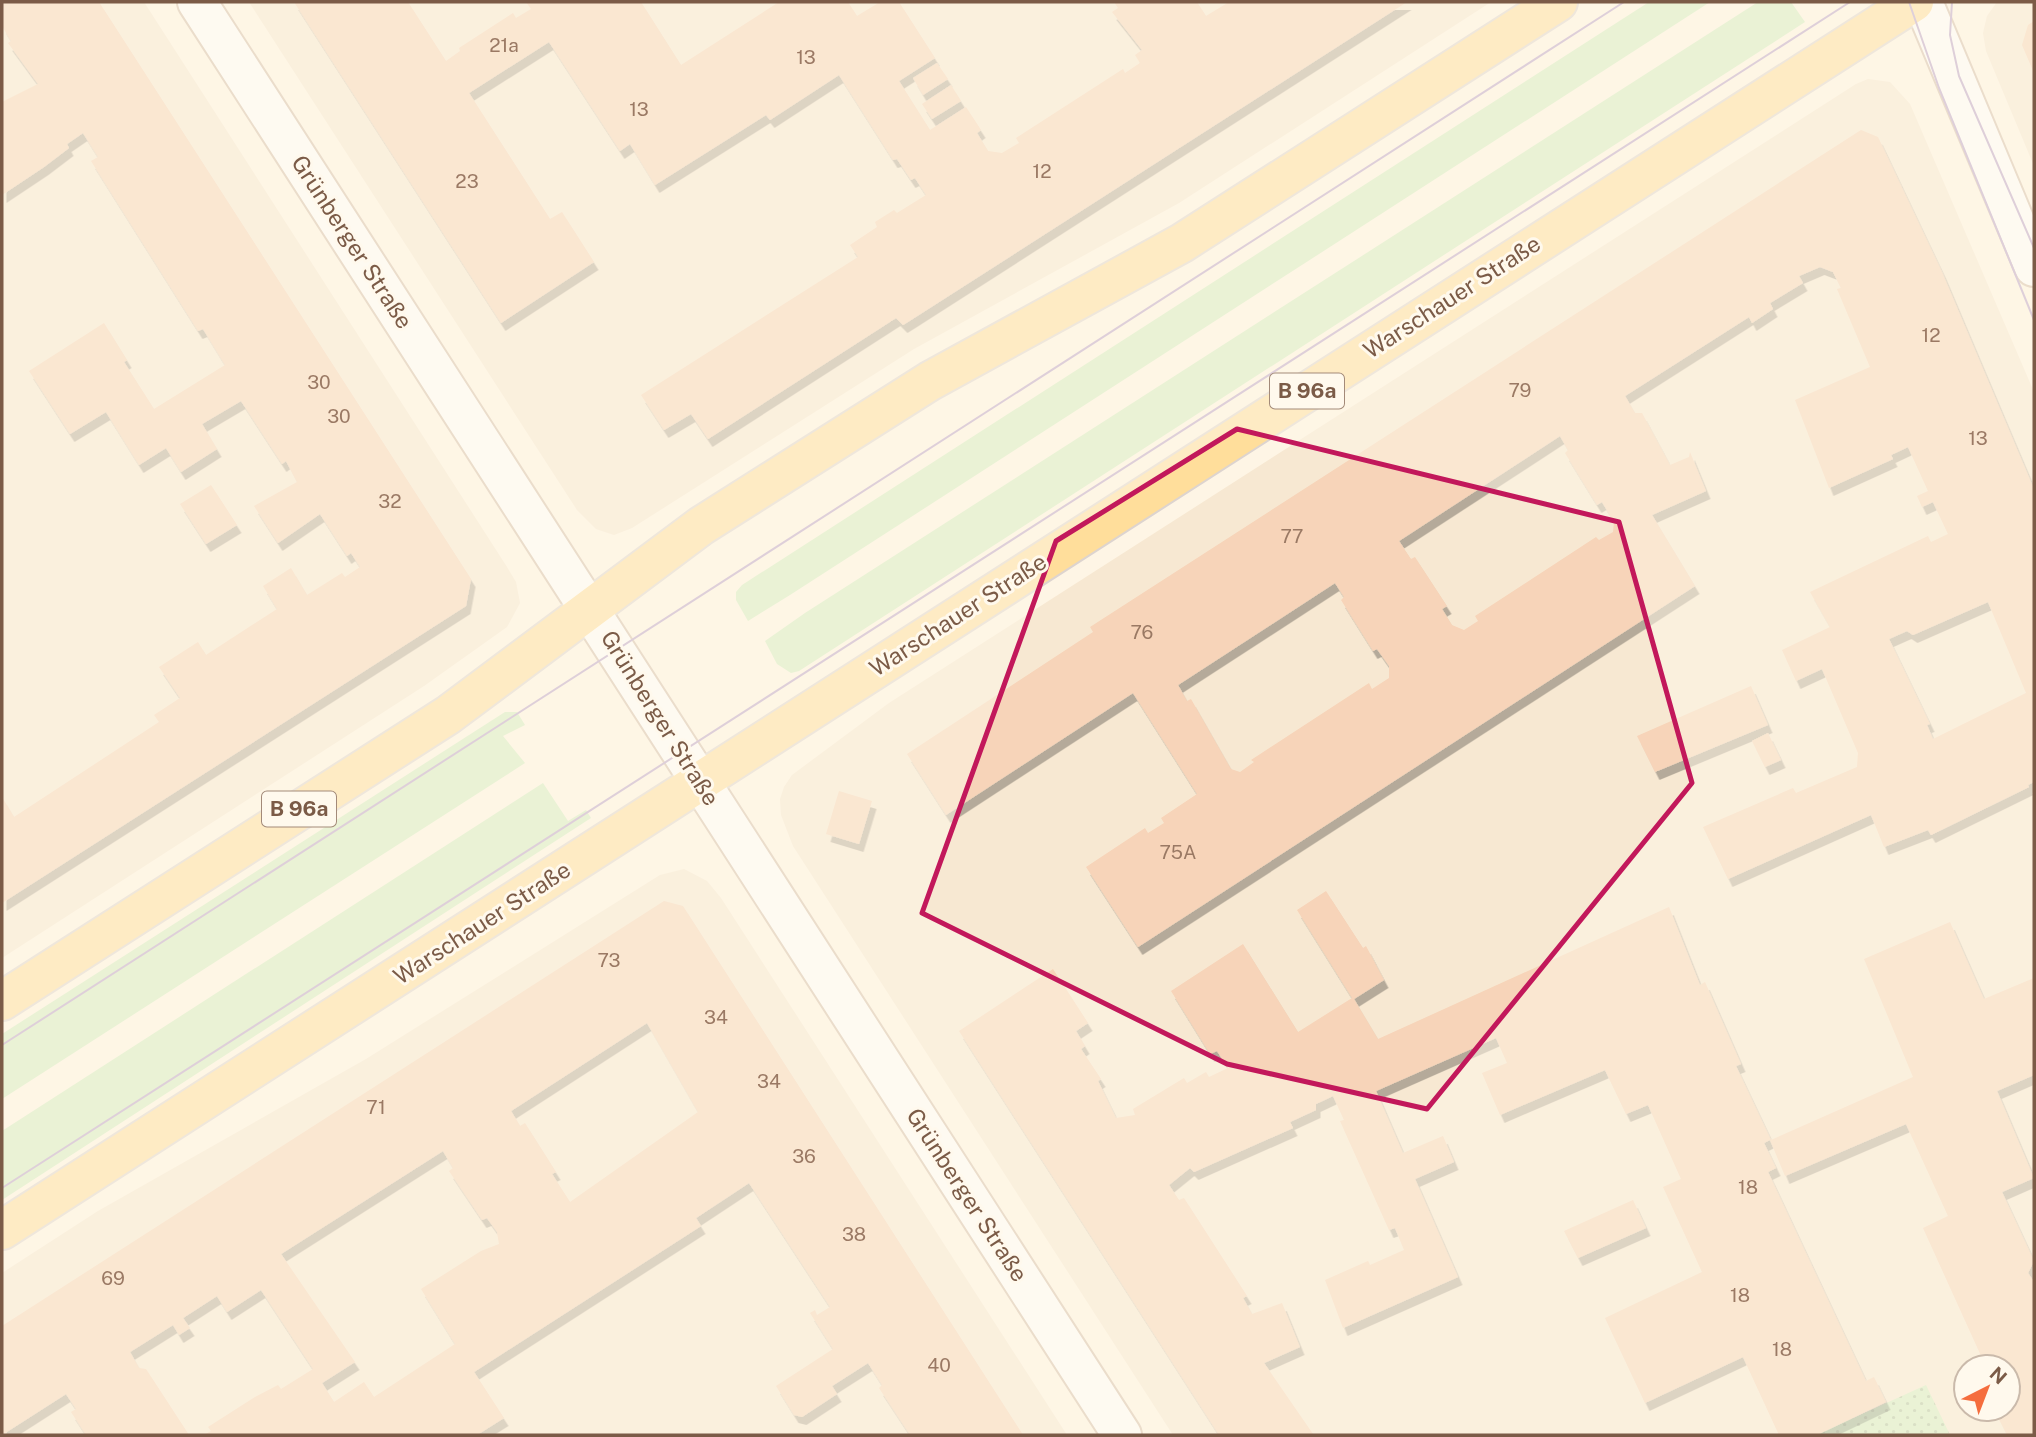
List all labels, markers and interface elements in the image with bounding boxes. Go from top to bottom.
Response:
house number: 21a [489,34,519,56]
house number: 13 [796,46,816,68]
house number: 13 [629,98,649,120]
street label: Grünberger Straße [286,150,419,334]
house number: 12 [1032,160,1052,182]
house number: 23 [455,170,479,192]
street label: Warschauer Straße [1358,229,1545,364]
house number: 12 [1921,324,1941,346]
house number: 30 [307,371,331,393]
road number: B 96a [1270,374,1344,408]
house number: 79 [1509,379,1531,401]
house number: 30 [327,405,351,427]
house number: 13 [1968,427,1988,449]
house number: 32 [378,490,402,512]
house number: 77 [1280,525,1304,547]
street label: Warschauer Straße [864,547,1051,682]
house number: 76 [1131,621,1153,643]
street label: Grünberger Straße [596,625,725,810]
road number: B 96a [262,792,336,826]
house number: 75A [1159,841,1197,863]
street label: Warschauer Straße [388,855,575,990]
house number: 73 [597,949,621,971]
house number: 34 [704,1006,728,1028]
house number: 34 [757,1070,781,1092]
house number: 71 [366,1096,386,1118]
street label: Grünberger Straße [901,1103,1034,1287]
house number: 36 [792,1145,816,1167]
house number: 18 [1738,1176,1758,1198]
house number: 38 [842,1223,866,1245]
house number: 69 [101,1267,125,1289]
house number: 18 [1730,1284,1750,1306]
house number: 18 [1772,1338,1792,1360]
north arrow [1952,1353,2022,1423]
house number: 40 [927,1354,951,1376]
text: N [1985,1362,2011,1389]

